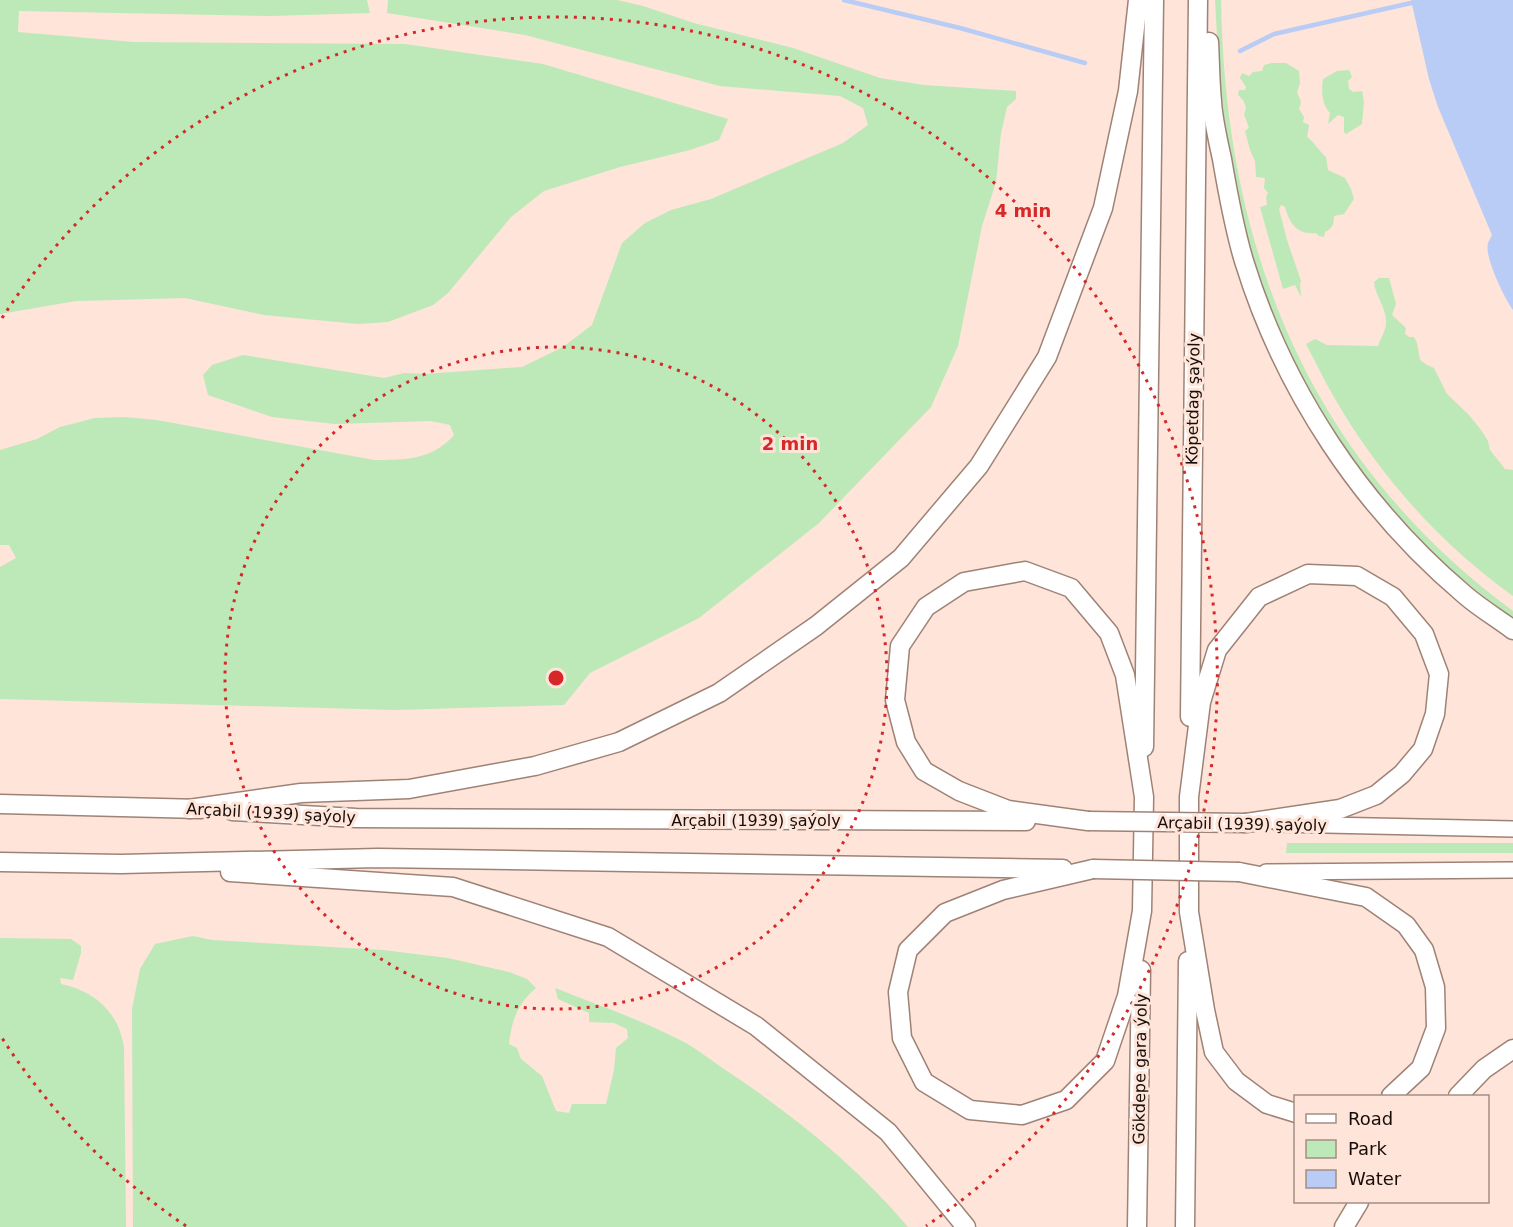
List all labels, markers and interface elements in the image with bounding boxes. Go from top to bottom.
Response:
text: 4 min [995,200,1051,221]
street label: Köpetdag şaýoly [1182,333,1204,465]
text: 2 min [762,433,818,454]
centre of rings [546,668,566,688]
street label: Arçabil (1939) şaýoly [186,799,356,827]
street label: Arçabil (1939) şaýoly [671,811,841,830]
street label: Arçabil (1939) şaýoly [1157,813,1327,835]
street label: Gökdepe gara ýoly [1129,993,1151,1145]
legend [1294,1095,1489,1203]
text: Road [1348,1108,1393,1129]
text: Park [1348,1138,1387,1159]
text: Water [1348,1168,1402,1189]

